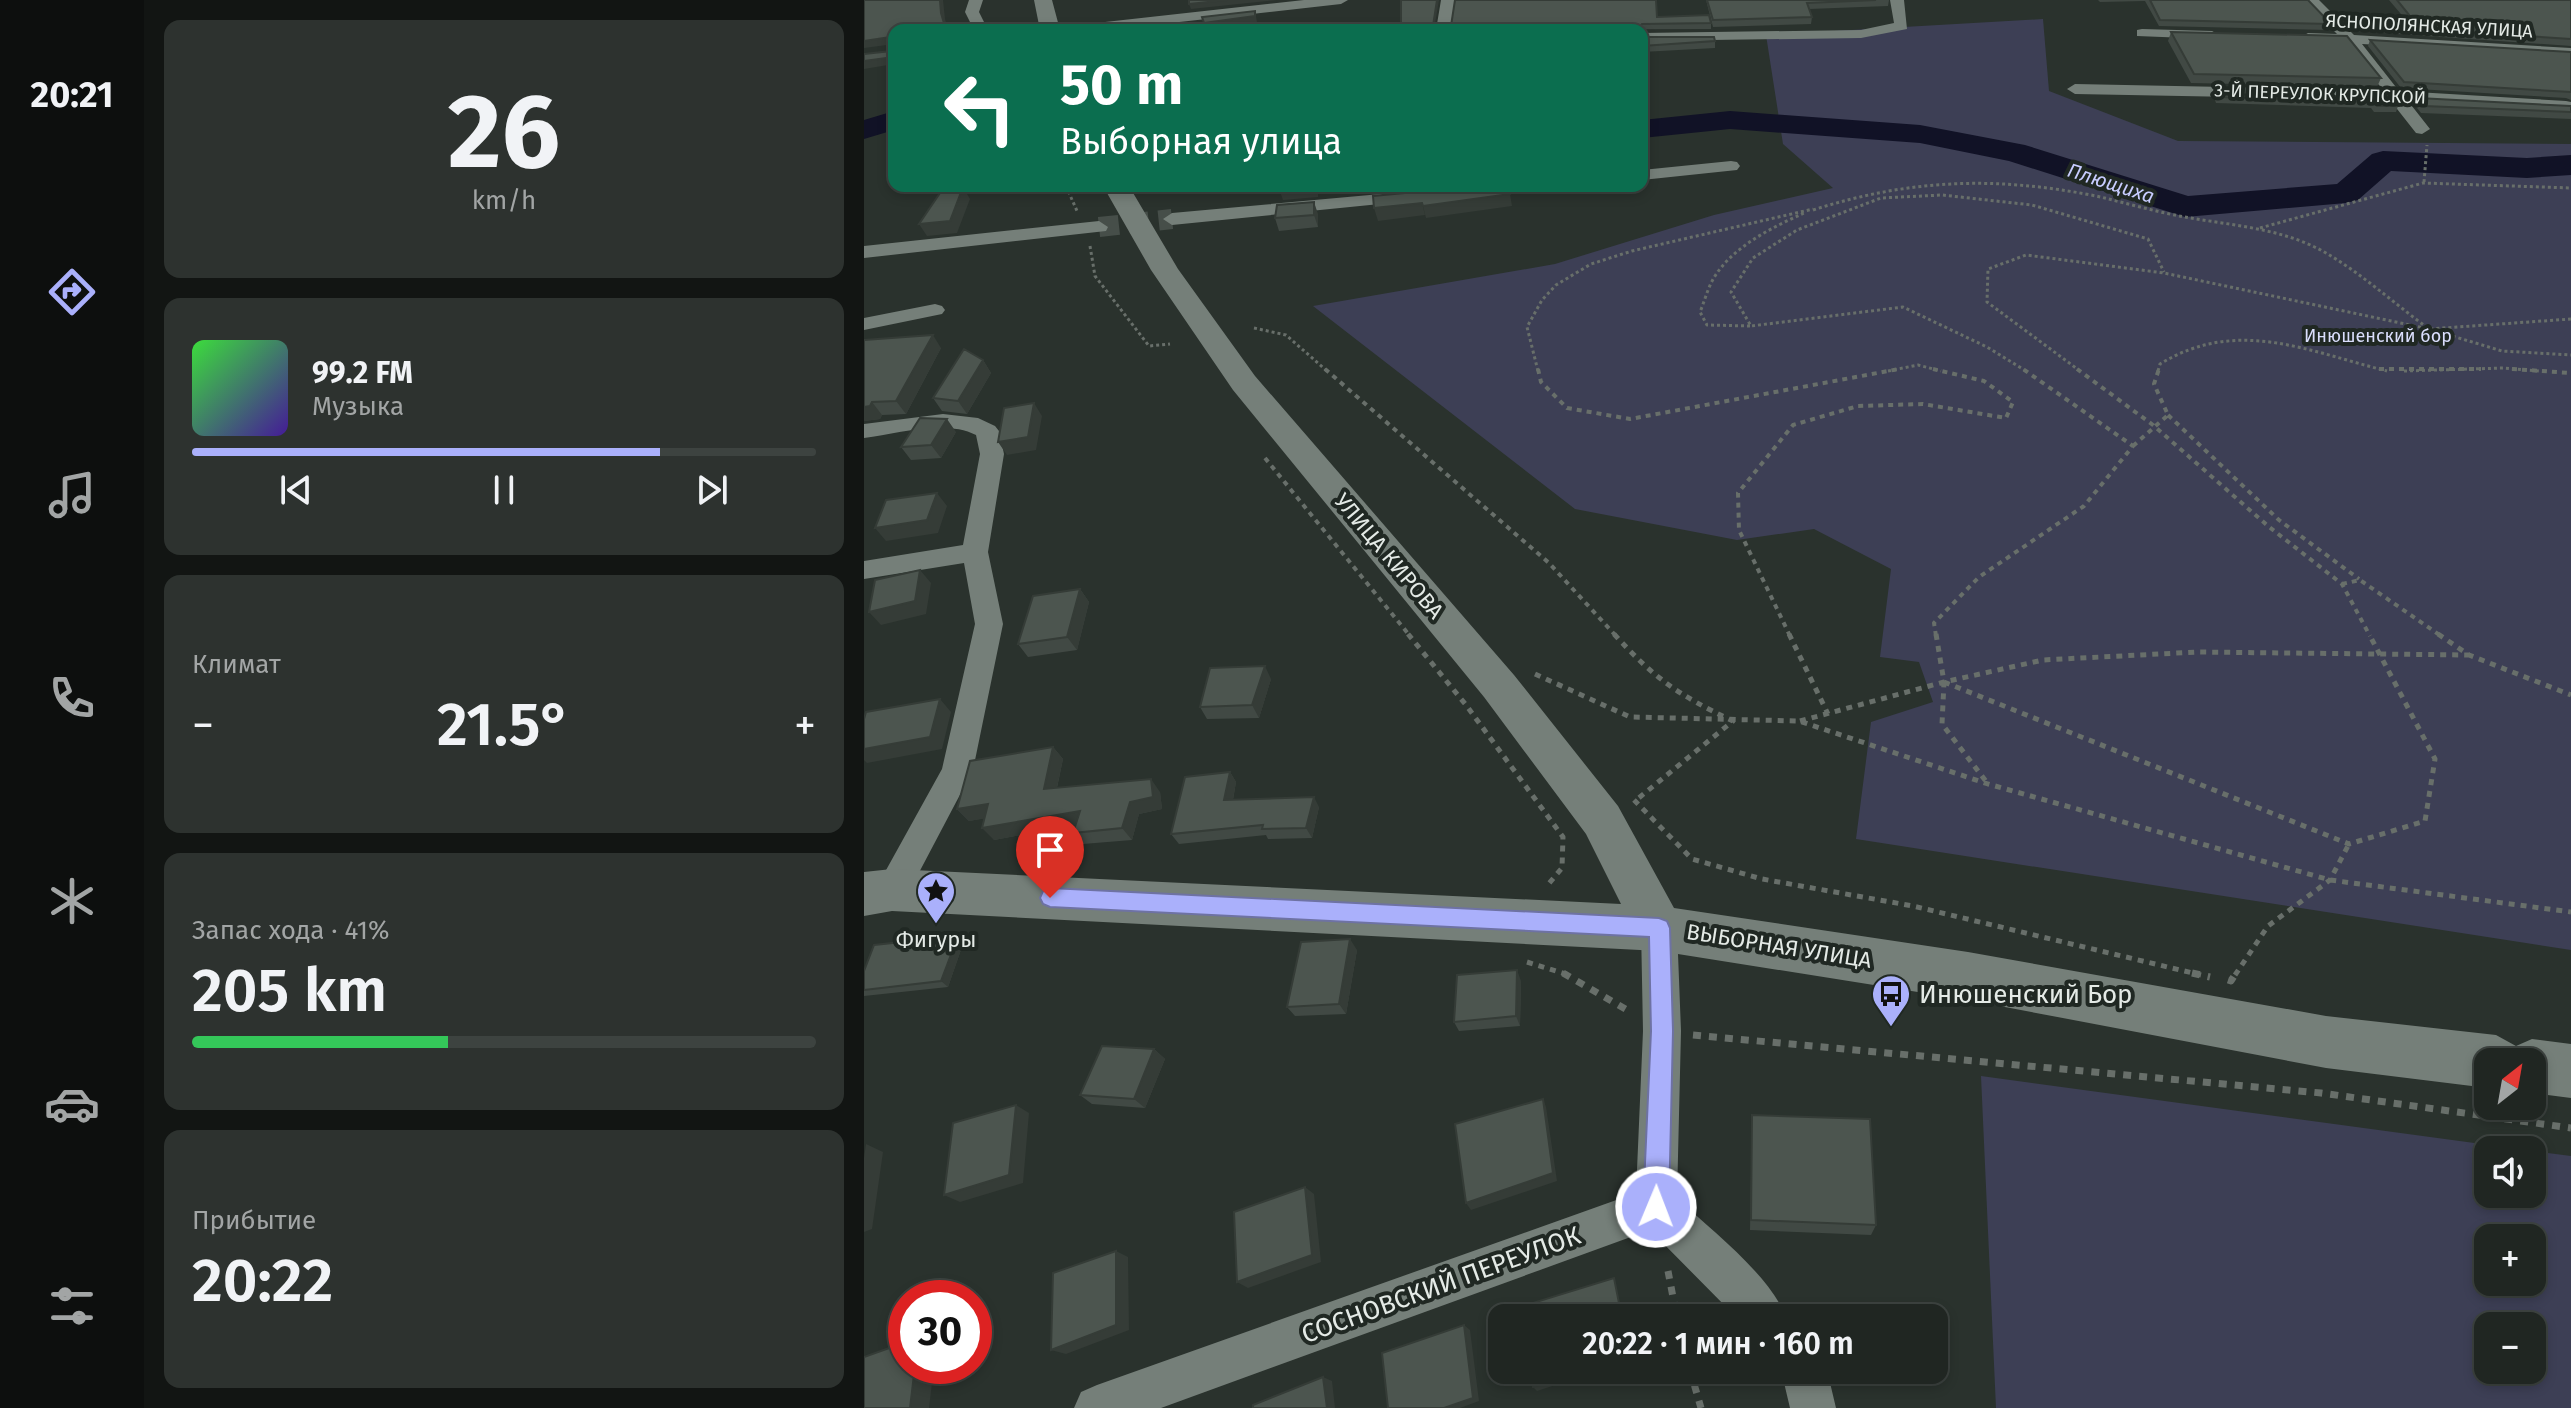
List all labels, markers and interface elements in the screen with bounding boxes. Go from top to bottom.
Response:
street label: ЯСНОПОЛЯНСКАЯ УЛИЦА [2325,10,2534,42]
text: 50 m [1060,52,1183,119]
icon: left [928,56,1032,160]
text: 26 [448,70,560,195]
text: 20:21 [31,73,113,117]
street label: 3-Й ПЕРЕУЛОК КРУПСКОЙ [2214,79,2426,109]
text: Выборная улица [1060,120,1342,164]
water label: Плющиха [2065,158,2157,208]
text: km/h [472,185,536,216]
icon: directions [44,264,100,320]
park label: Инюшенский бор [2304,325,2452,347]
text: 99.2 FM [312,355,413,391]
text: Музыка [312,391,404,422]
icon: music [44,467,100,523]
icon: previous [274,468,318,512]
icon: pause [482,468,526,512]
icon: next [690,468,734,512]
street label: УЛИЦА КИРОВА [1329,488,1450,625]
text: Климат [192,649,281,680]
icon: phone [44,670,100,726]
text: 21.5° [437,689,571,761]
text: − [192,699,214,752]
text: + [794,699,816,752]
pin [1016,816,1084,898]
icon: arrive [1028,828,1072,872]
place icon: Фигуры [915,870,957,925]
icon: climate [44,873,100,929]
text: Запас хода · 41% [192,915,390,946]
street label: ВЫБОРНАЯ УЛИЦА [1685,918,1874,974]
place label: Фигуры [896,926,976,953]
text: 205 km [192,955,387,1027]
bus stop icon: Инюшенский Бор [1870,973,1912,1028]
place label: Инюшенский Бор [1919,979,2133,1010]
north arrow [2474,1048,2546,1120]
map controls [2474,1048,2546,1384]
icon: car [44,1076,100,1132]
button: sound [2474,1136,2546,1208]
position arrow [1614,1165,1698,1249]
text: Прибытие [192,1205,316,1236]
street label: СОСНОВСКИЙ ПЕРЕУЛОК [1297,1220,1585,1350]
button: + [2474,1224,2546,1296]
text: 20:22 [192,1245,333,1317]
icon: filters [44,1278,100,1334]
speed limit sign: 30 [888,1280,992,1384]
button: − [2474,1312,2546,1384]
text: 20:22 · 1 мин · 160 m [1582,1326,1854,1362]

